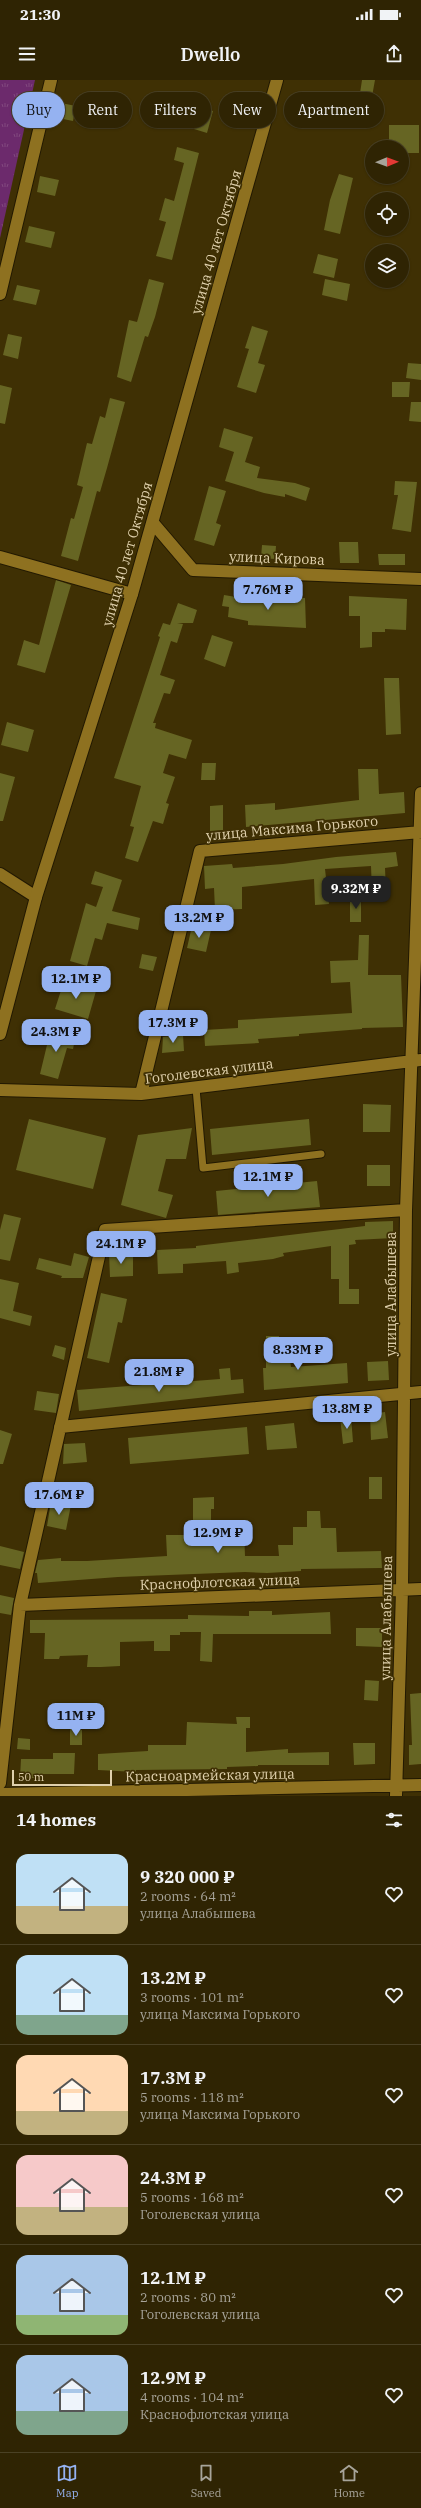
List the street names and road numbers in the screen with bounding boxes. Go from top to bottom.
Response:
street label: улица 40 лет Октября [187,168,245,316]
street label: улица 40 лет Октября [98,480,156,628]
street label: улица Кирова [229,547,325,569]
street label: улица Максима Горького [205,812,379,844]
street label: Гоголевская улица [144,1054,275,1088]
street label: улица Алабышева [382,1231,400,1356]
street label: улица Алабышева [376,1555,396,1681]
street label: Краснофлотская улица [139,1570,301,1594]
street label: Красноармейская улица [125,1765,295,1785]

